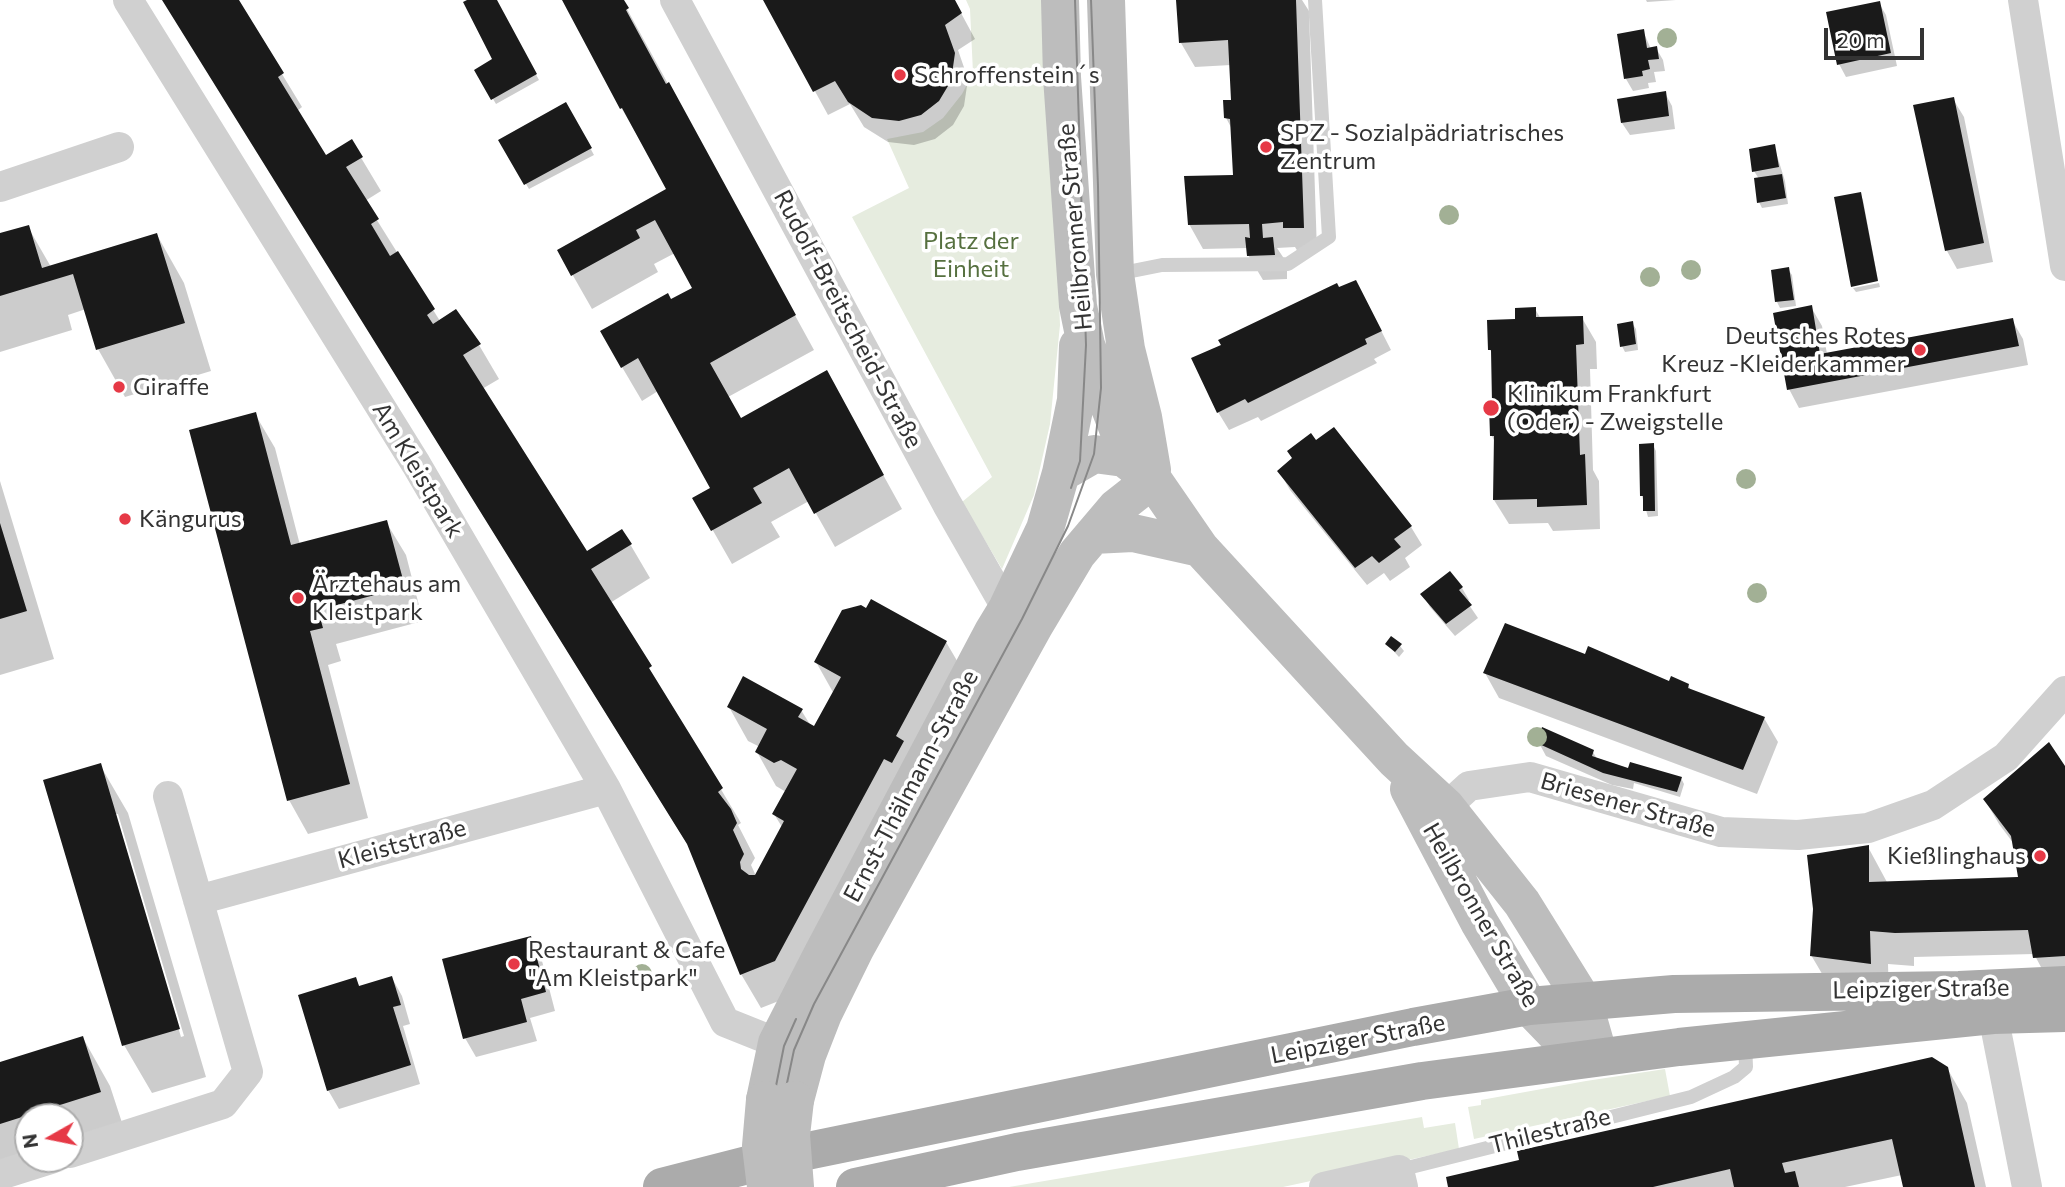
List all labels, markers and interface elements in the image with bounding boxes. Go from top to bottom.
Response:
scale bar [1827,14,1927,58]
text: 20 m [1837,27,1885,52]
place label: Schroffenstein´s [914,61,1100,89]
marker: Schroffenstein´s [892,67,908,83]
place label: SPZ - Sozialpädriatrisches Zentrum [1280,119,1564,175]
street label: Heilbronner Straße [1052,122,1098,332]
marker: SPZ - Sozialpädriatrisches Zentrum [1258,139,1274,155]
street label: Rudolf-Breitscheid-Straße [768,185,928,453]
park label: Platz der Einheit [923,227,1019,283]
place label: Deutsches Rotes Kreuz -Kleiderkammer [1661,322,1906,378]
marker: Deutsches Rotes Kreuz -Kleiderkammer [1912,342,1928,358]
place label: Giraffe [133,373,209,401]
marker: Giraffe [111,379,127,395]
place label: Klinikum Frankfurt (Oder) - Zweigstelle [1507,380,1723,436]
street label: Am Kleistpark [366,397,470,543]
marker: Klinikum Frankfurt (Oder) - Zweigstelle [1481,398,1501,418]
place label: Kängurus [139,505,242,533]
marker: Kängurus [117,511,133,527]
place label: Ärztehaus am Kleistpark [312,570,461,626]
marker: Ärztehaus am Kleistpark [290,590,306,606]
street label: Ernst-Thälmann-Straße [838,665,984,907]
street label: Briesener Straße [1537,766,1719,844]
street label: Kleiststraße [335,813,469,875]
street label: Heilbronner Straße [1417,818,1545,1012]
place label: Kießlinghaus [1887,842,2026,870]
marker: Kießlinghaus [2032,848,2048,864]
place label: Restaurant & Cafe "Am Kleistpark" [528,936,725,992]
marker: Restaurant & Cafe "Am Kleistpark" [506,956,522,972]
street label: Leipziger Straße [1832,973,2010,1005]
street label: Leipziger Straße [1268,1008,1448,1070]
street label: Thilestraße [1486,1102,1614,1160]
north arrow [14,1103,84,1173]
text: N [17,1132,42,1150]

